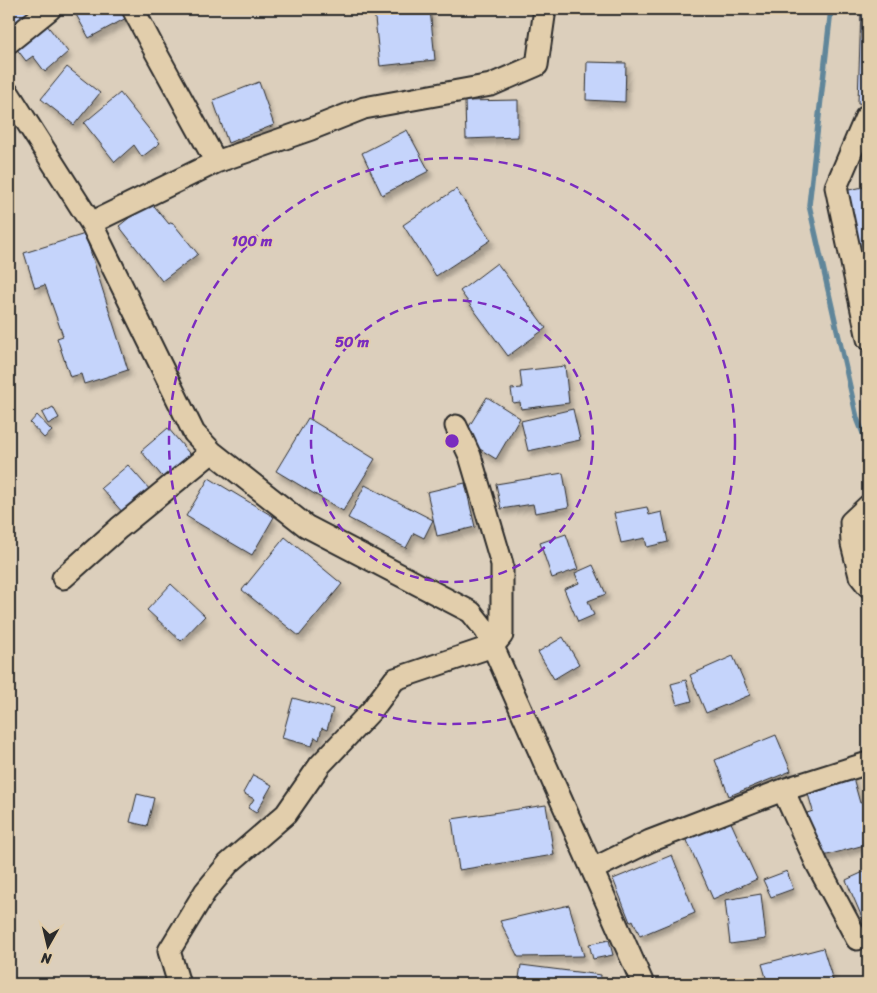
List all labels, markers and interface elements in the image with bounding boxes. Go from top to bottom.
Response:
text: 100 m [232,228,273,254]
text: 50 m [335,329,370,355]
centre of rings [443,432,461,450]
north arrow [22,920,72,970]
text: N [39,945,54,972]

